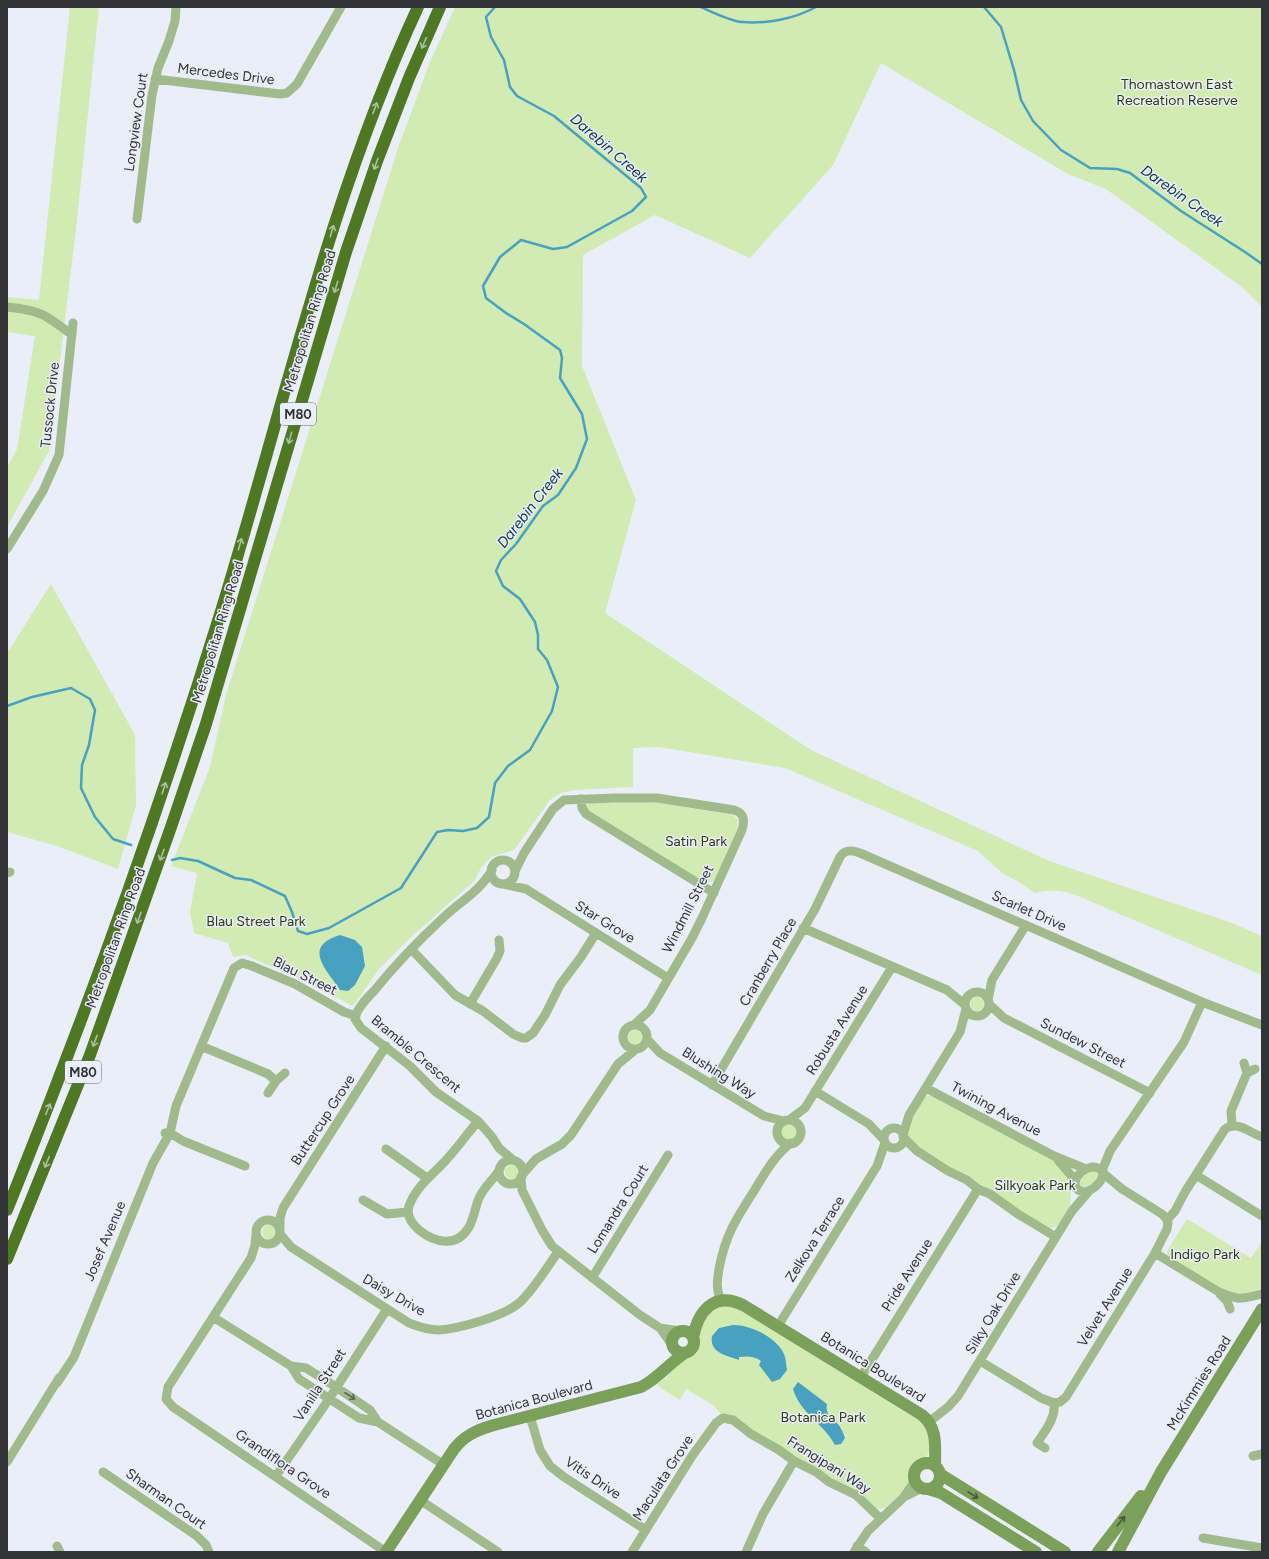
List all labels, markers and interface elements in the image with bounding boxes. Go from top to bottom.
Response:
one-way arrow [420,36,427,48]
street label: Mercedes Drive [177,60,276,88]
street label: Longview Court [121,71,151,173]
park label: Thomastown East Recreation Reserve [1116,76,1238,109]
one-way arrow [371,103,379,115]
water label: Darebin Creek [567,110,652,187]
one-way arrow [372,157,380,169]
water label: Darebin Creek [1137,161,1227,231]
one-way arrow [329,225,336,238]
street label: Metropolitan Ring Road [280,248,340,394]
one-way arrow [332,280,339,293]
street label: Tussock Drive [37,361,63,449]
road number: M80 [280,403,316,425]
one-way arrow [286,432,293,445]
water label: Darebin Creek [493,464,567,552]
one-way arrow [237,538,244,551]
street label: Metropolitan Ring Road [188,559,248,705]
one-way arrow [160,782,168,794]
park label: Satin Park [665,833,727,850]
one-way arrow [158,848,165,861]
street label: Windmill Street [658,862,718,956]
street label: Metropolitan Ring Road [83,866,149,1010]
street label: Scarlet Drive [989,887,1069,935]
street label: Star Grove [572,897,638,947]
one-way arrow [134,912,142,924]
park label: Blau Street Park [206,913,306,930]
street label: Cranberry Place [736,914,800,1009]
street label: Blau Street [270,953,340,999]
street label: Robusta Avenue [803,982,872,1078]
street label: Bramble Crescent [368,1011,464,1097]
street label: Sundew Street [1037,1014,1129,1072]
one-way arrow [90,1034,98,1046]
street label: Blushing Way [679,1044,760,1103]
road number: M80 [65,1061,101,1083]
street label: Buttercup Grove [287,1071,359,1168]
street label: Twining Avenue [948,1078,1044,1140]
one-way arrow [45,1103,52,1115]
one-way arrow [43,1155,51,1167]
street label: Lomandra Court [584,1161,652,1257]
park label: Silkyoak Park [994,1177,1076,1194]
street label: Zelkova Terrace [782,1193,848,1285]
street label: Josef Avenue [80,1198,130,1284]
street label: Pride Avenue [878,1235,936,1315]
park label: Indigo Park [1170,1246,1240,1263]
street label: Velvet Avenue [1074,1264,1136,1350]
street label: Silky Oak Drive [962,1268,1024,1357]
street label: Daisy Drive [360,1270,429,1320]
street label: Botanica Boulevard [817,1328,929,1406]
street label: McKimmies Road [1163,1333,1235,1433]
street label: Vanilla Street [290,1345,350,1425]
street label: Botanica Boulevard [474,1376,594,1424]
one-way arrow [344,1392,355,1400]
park label: Botanica Park [781,1409,866,1426]
street label: Grandiflora Grove [232,1426,334,1502]
street label: Maculata Grove [629,1432,697,1524]
street label: Frangipani Way [784,1432,875,1498]
street label: Vitis Drive [562,1453,625,1503]
street label: Sharman Court [122,1465,210,1533]
one-way arrow [967,1491,978,1499]
one-way arrow [1117,1515,1125,1526]

